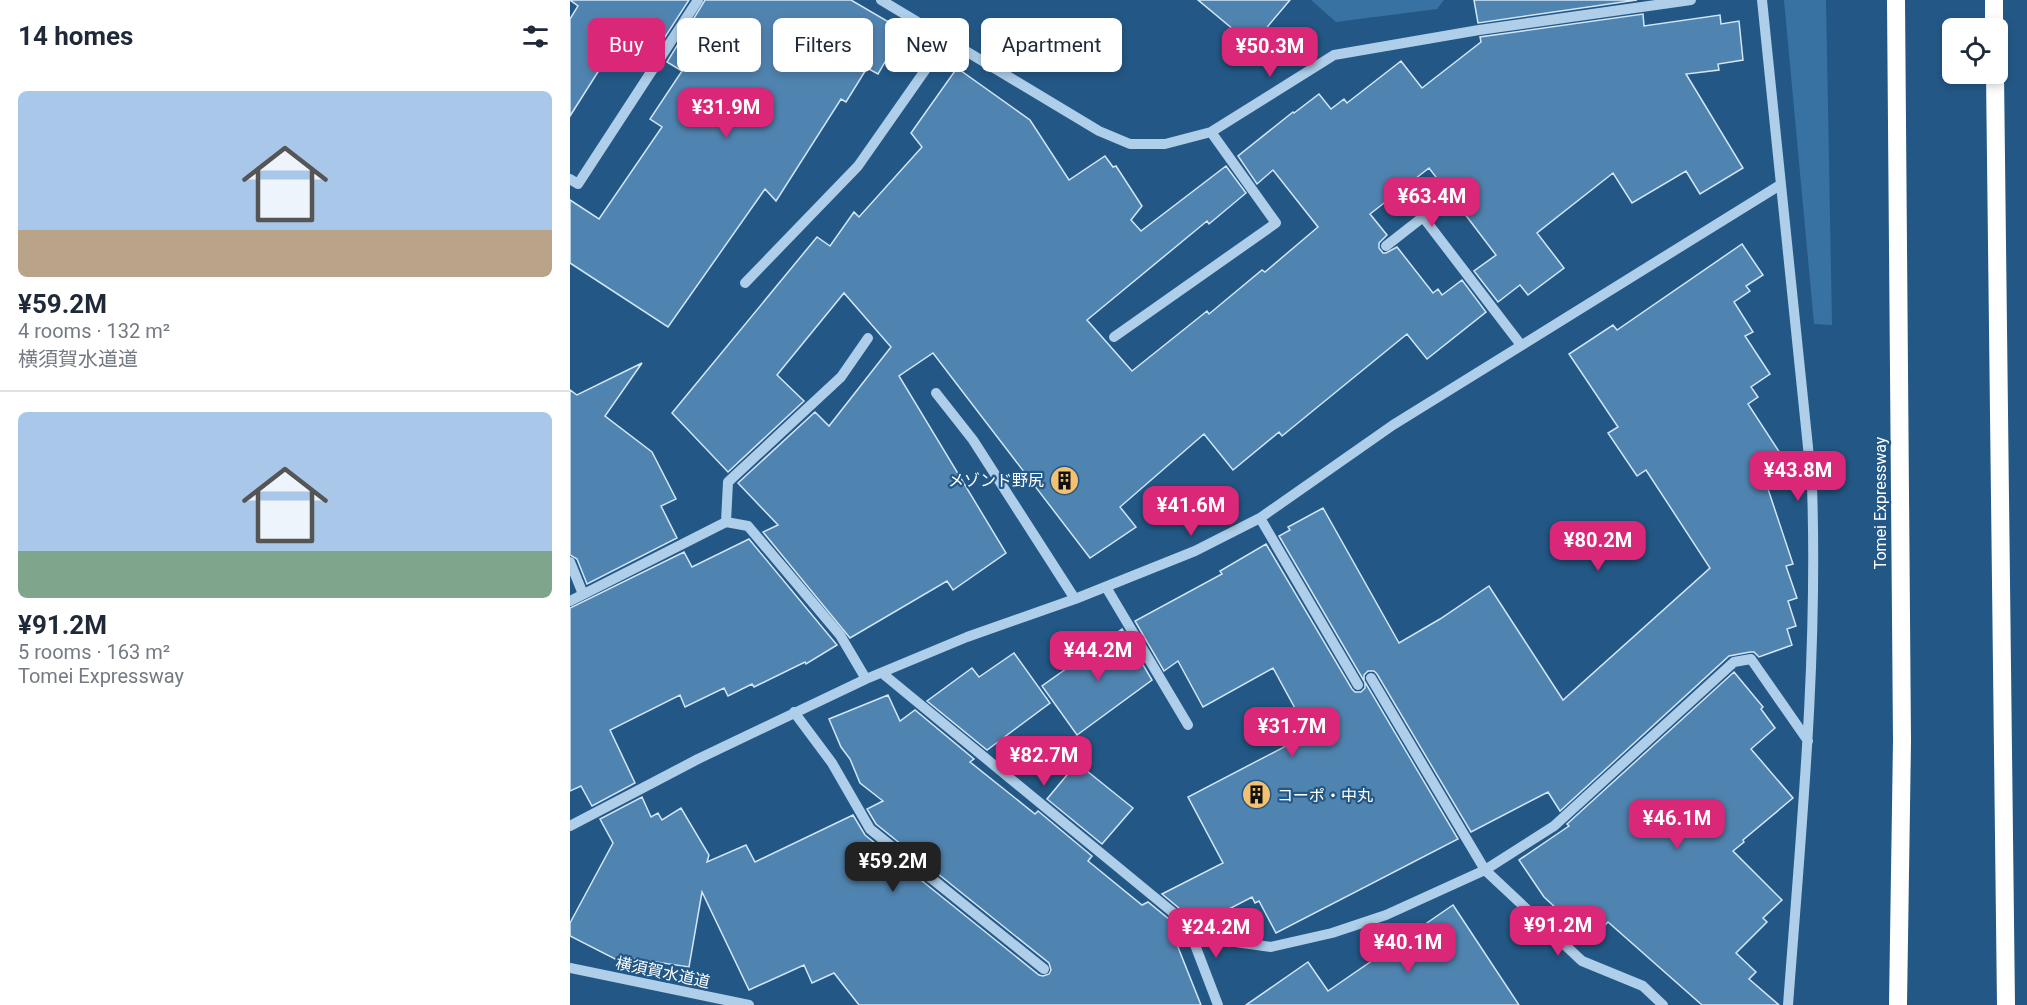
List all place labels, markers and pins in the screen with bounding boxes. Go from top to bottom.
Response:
pin: ¥50.3M [1221,27,1319,78]
pin: ¥31.9M [677,88,775,139]
pin: ¥63.4M [1383,177,1481,228]
pin: ¥43.8M [1749,451,1847,502]
building icon: メゾンド野尻 [1049,464,1081,496]
place label: メゾンド野尻 [948,471,1044,490]
pin: ¥41.6M [1142,486,1240,537]
pin: ¥80.2M [1549,521,1647,572]
pin: ¥44.2M [1049,631,1147,682]
pin: ¥31.7M [1243,707,1341,758]
pin: ¥82.7M [995,736,1093,787]
building icon: コーポ・中丸 [1240,779,1272,811]
place label: コーポ・中丸 [1277,786,1373,805]
pin: ¥46.1M [1628,799,1726,850]
pin: ¥59.2M [844,842,942,893]
pin: ¥91.2M [1509,906,1607,957]
pin: ¥24.2M [1167,908,1265,959]
pin: ¥40.1M [1359,923,1457,974]

